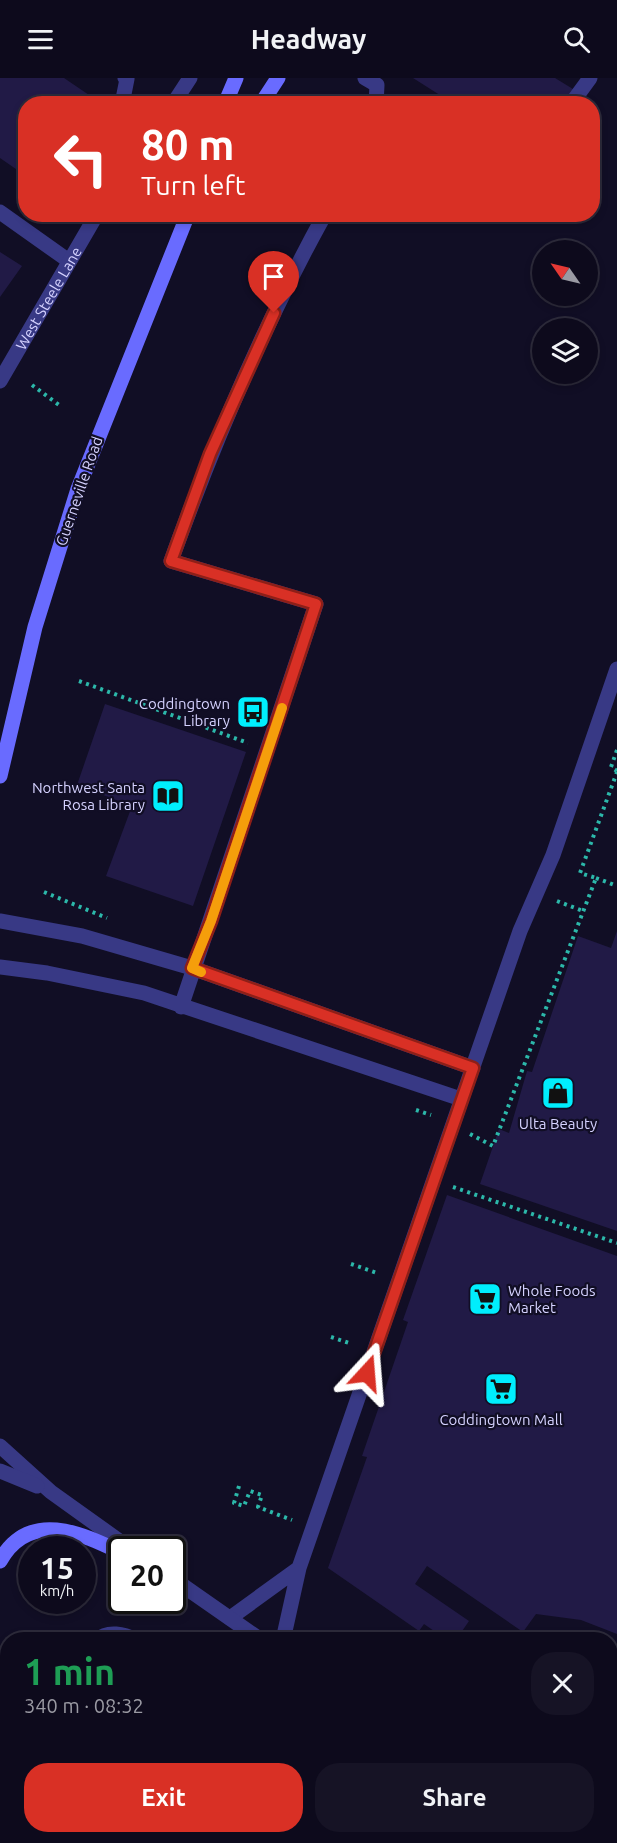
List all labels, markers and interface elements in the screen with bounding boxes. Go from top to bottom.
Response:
icon: menu [24,23,57,56]
icon: search [560,23,593,56]
text: Headway [251,24,366,54]
icon: left [42,120,120,198]
text: 80 m [141,121,235,168]
text: Turn left [141,170,245,200]
north arrow [532,240,598,306]
map controls [532,240,598,384]
street label: West Steele Lane [12,244,85,352]
pin [248,251,299,313]
icon: arrive [257,260,290,293]
button: layers [532,318,598,384]
street label: Guerneville Road [52,434,106,548]
bus stop icon: Coddingtown Library [235,694,271,730]
place label: Coddingtown Library [139,695,230,729]
library icon: Northwest Santa Rosa Library [150,778,186,814]
place label: Northwest Santa Rosa Library [32,779,145,813]
shop icon: Ulta Beauty [540,1075,576,1111]
place label: Ulta Beauty [519,1115,597,1132]
supermarket icon: Whole Foods Market [467,1281,503,1317]
place label: Whole Foods Market [508,1282,596,1316]
position arrow [335,1341,399,1405]
supermarket icon: Coddingtown Mall [483,1371,519,1407]
place label: Coddingtown Mall [439,1411,563,1428]
speed limit sign: 20 [108,1536,186,1614]
text: 15 [40,1551,74,1585]
text: km/h [40,1582,74,1599]
text: 1 min [24,1651,115,1692]
button: close [531,1652,594,1715]
text: 340 m · 08:32 [24,1694,144,1717]
button: Exit [24,1763,303,1832]
button: Share [315,1763,594,1832]

